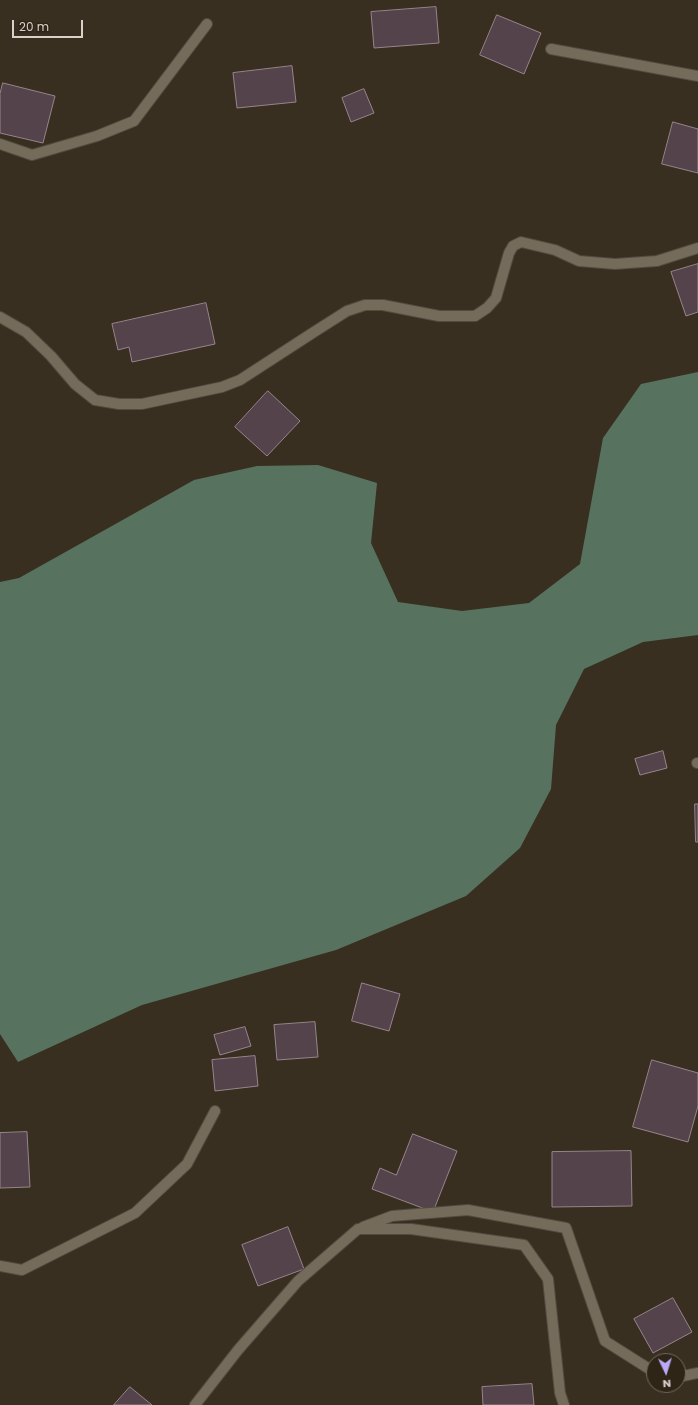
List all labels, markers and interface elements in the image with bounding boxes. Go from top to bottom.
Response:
scale bar [14,12,85,38]
text: 20 m [19,18,49,35]
north arrow [646,1353,686,1393]
text: N [662,1376,671,1392]

